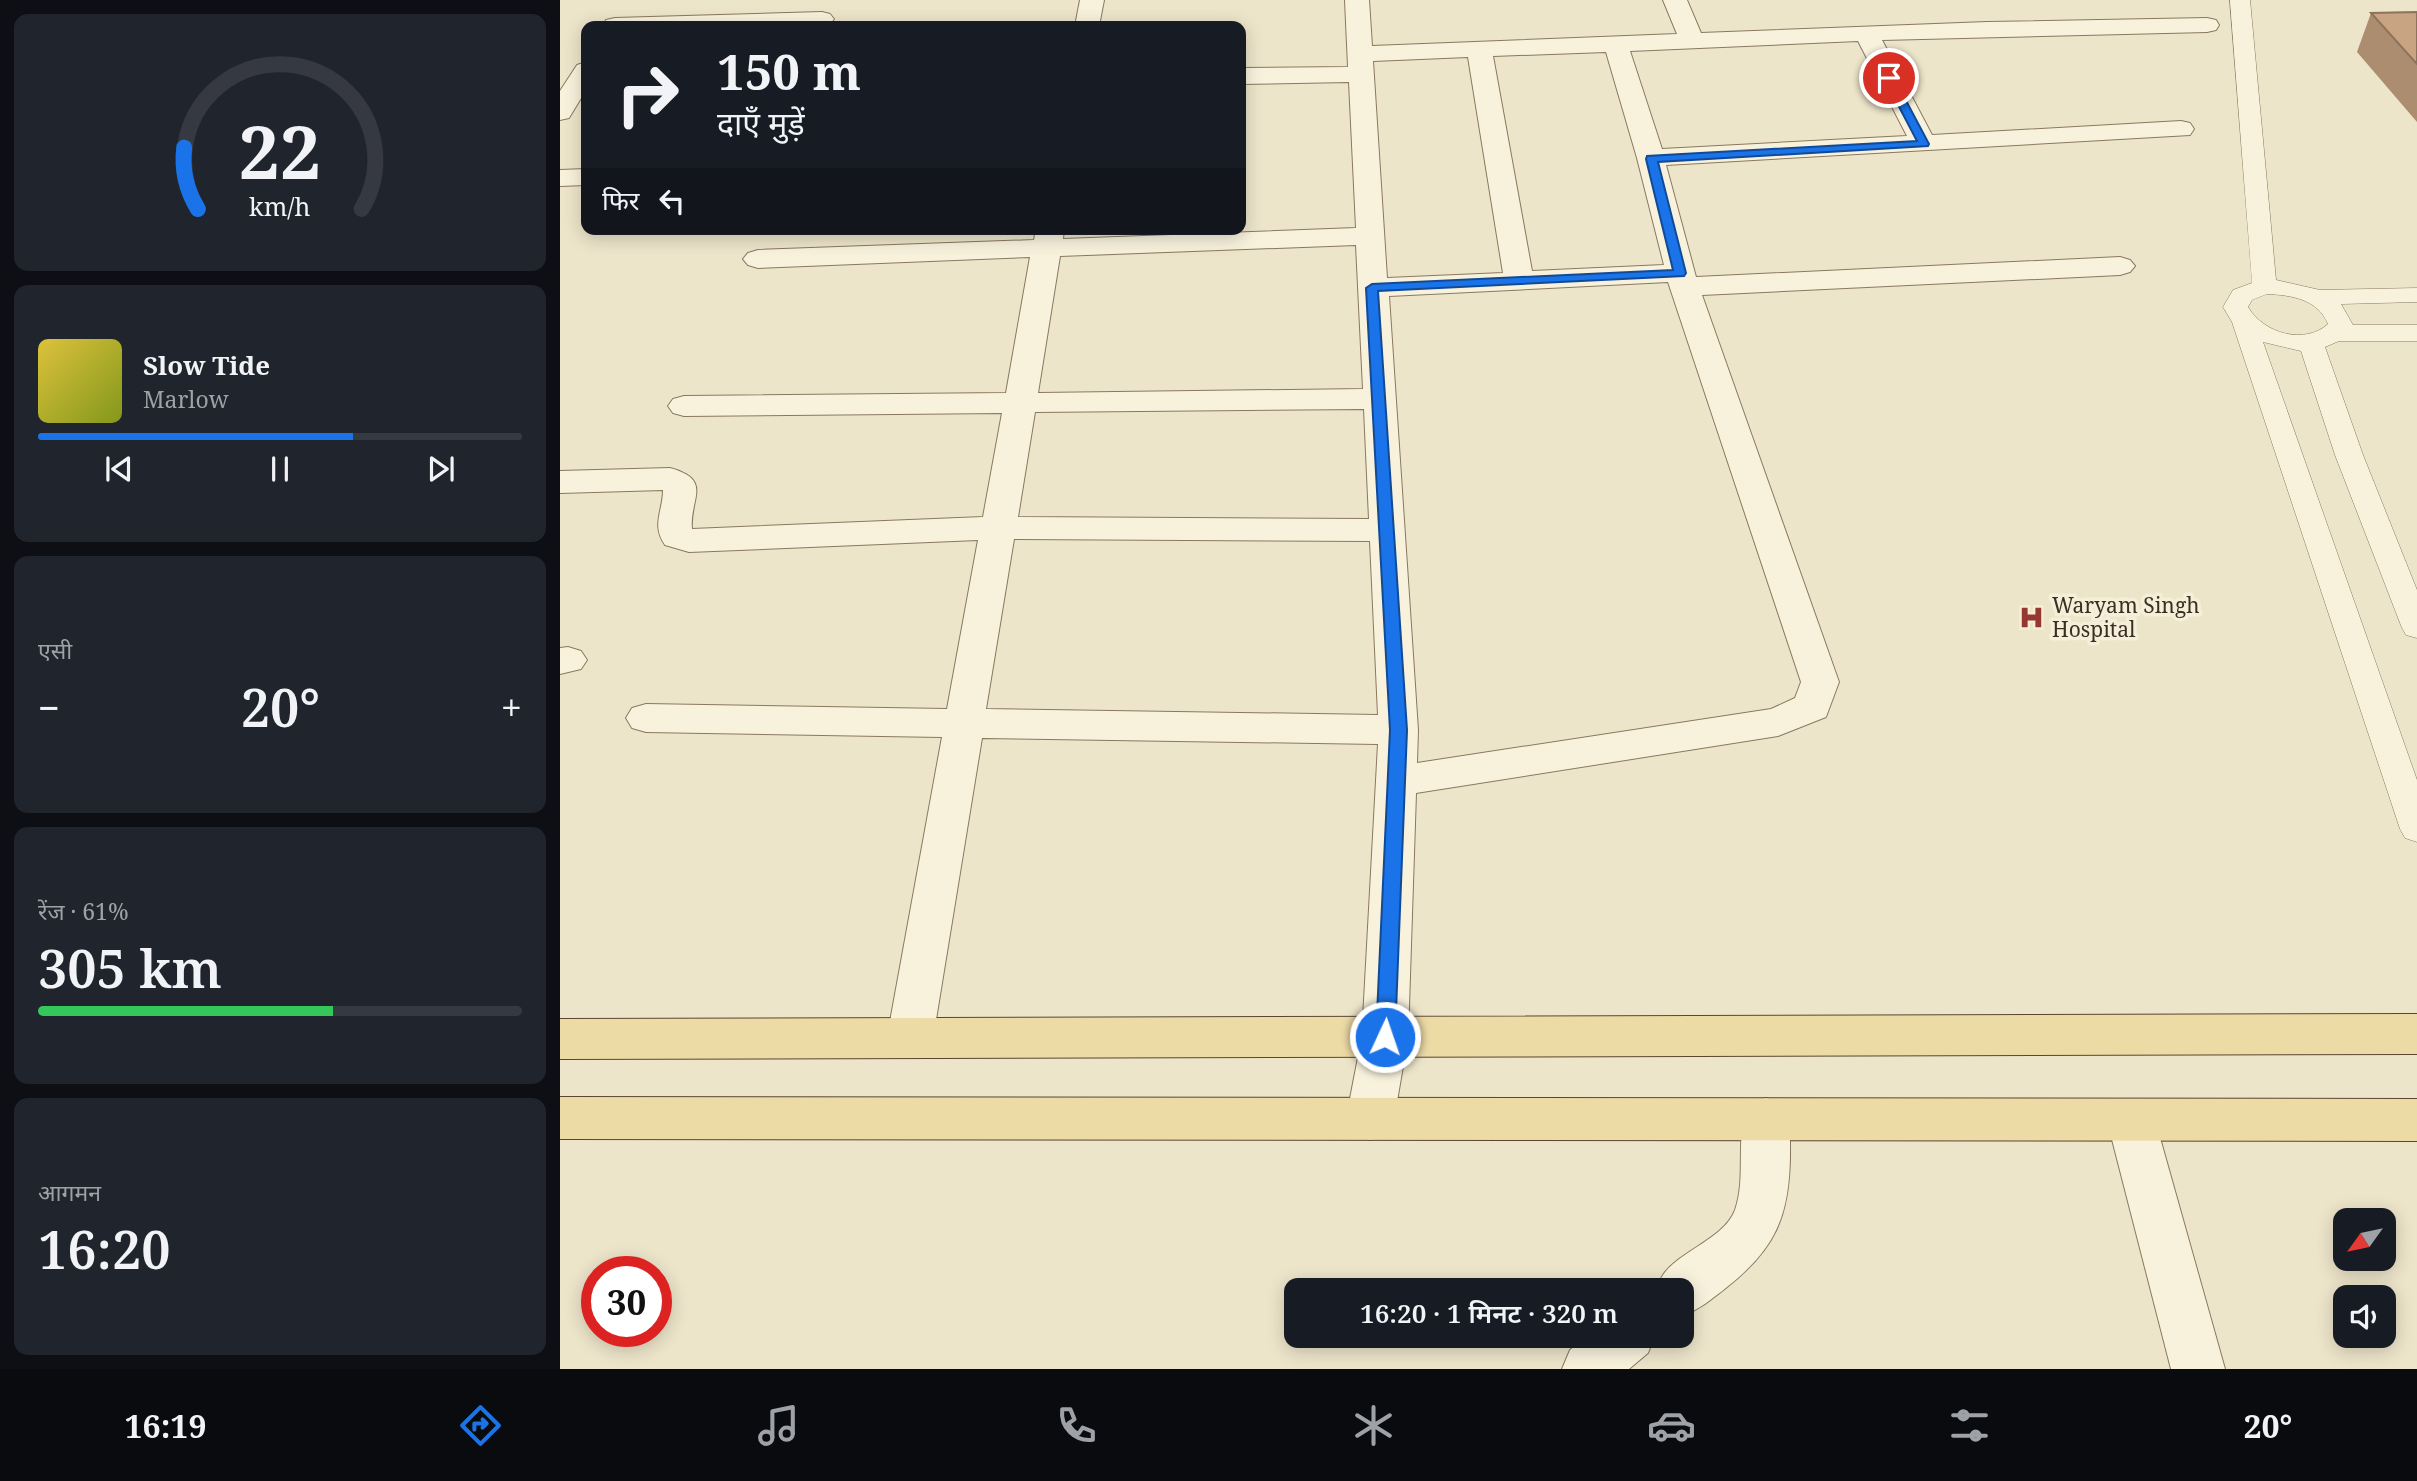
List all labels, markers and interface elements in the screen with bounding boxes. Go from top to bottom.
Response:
text: 150 m [717,38,861,104]
pin [1859,48,1919,108]
icon: right [602,49,693,140]
icon: arrive [1870,59,1908,97]
text: 22 [239,101,321,200]
text: दाएँ मुड़ें [717,101,805,144]
text: फिर [602,182,639,218]
icon: left [653,182,691,220]
text: km/h [249,188,311,222]
text: Slow Tide [143,347,270,383]
text: Marlow [143,383,229,415]
icon: previous [100,450,138,488]
icon: pause [261,450,299,488]
icon: next [422,450,460,488]
place label: Waryam Singh Hospital [2052,591,2200,643]
hospital icon: Waryam Singh Hospital [2018,603,2046,631]
text: एसी [38,634,72,666]
text: 20° [241,671,320,742]
text: − [38,681,60,733]
text: + [501,681,522,733]
text: रेंज · 61% [38,895,129,927]
text: 305 km [38,932,222,1003]
position arrow [1348,1000,1422,1074]
text: आगमन [38,1176,101,1208]
north arrow [2333,1208,2396,1270]
map controls [2333,1208,2396,1348]
text: 16:20 [38,1213,171,1284]
speed limit sign: 30 [581,1256,672,1347]
button: sound [2333,1285,2396,1348]
text: 16:20 · 1 मिनट · 320 m [1360,1295,1618,1331]
icon: directions [456,1401,505,1450]
icon: music [754,1401,803,1450]
icon: phone [1052,1401,1101,1450]
icon: climate [1349,1401,1398,1450]
icon: car [1647,1401,1696,1450]
icon: filters [1945,1401,1994,1450]
text: 16:19 [124,1404,207,1447]
text: 20° [2243,1404,2292,1447]

